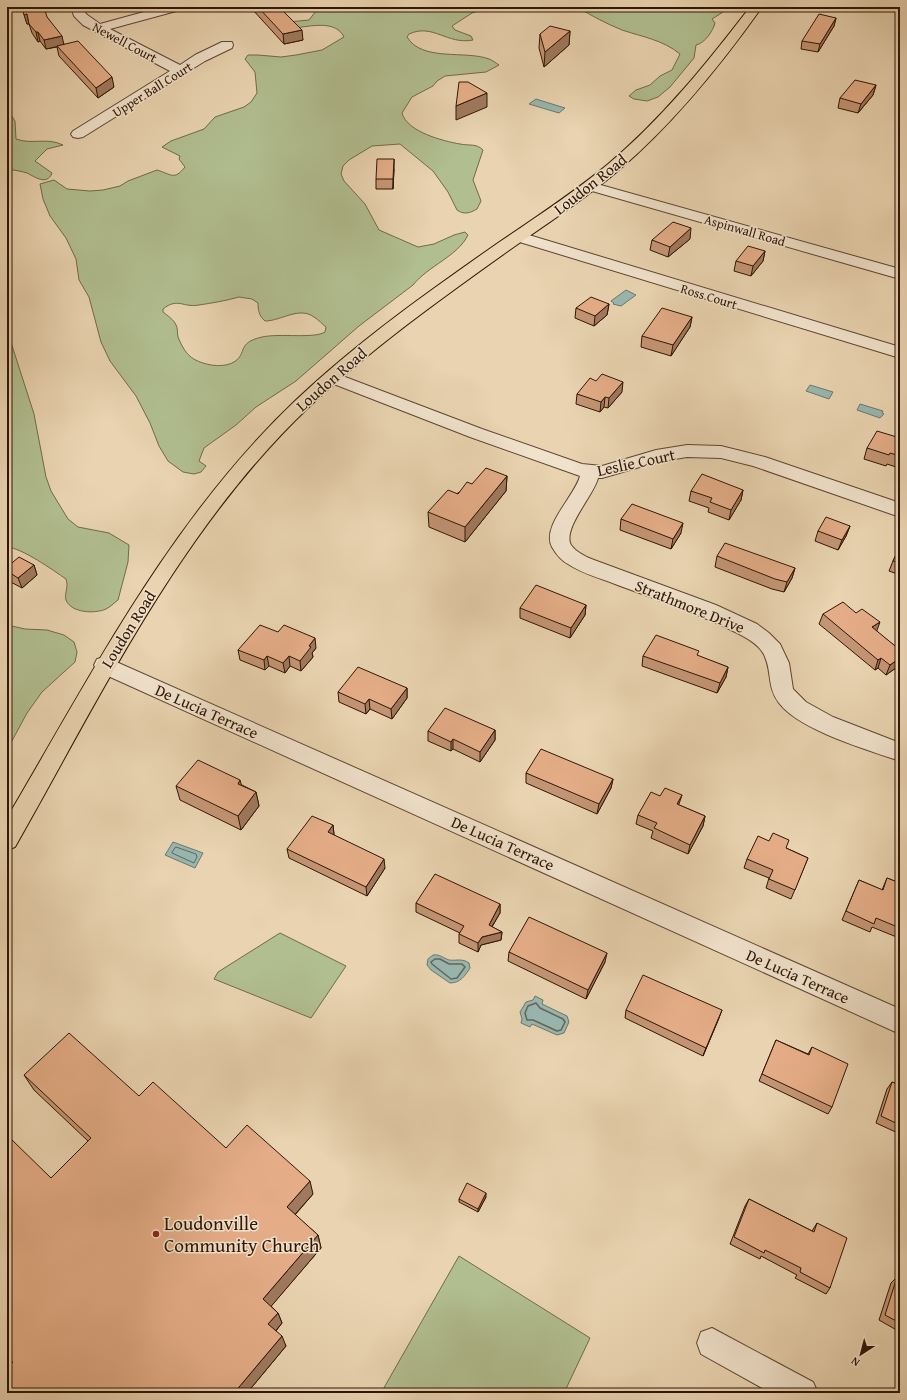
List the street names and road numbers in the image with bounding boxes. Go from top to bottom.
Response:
street label: Newell Court [89,18,161,68]
street label: Upper Ball Court [109,57,196,122]
street label: Loudon Road [548,147,632,220]
street label: Aspinwall Road [702,210,788,251]
street label: Ross Court [678,279,740,314]
street label: Loudon Road [290,341,372,417]
street label: Leslie Court [595,442,678,482]
street label: Strathmore Drive [631,573,749,639]
street label: Loudon Road [95,585,162,672]
street label: De Lucia Terrace [151,677,263,745]
street label: De Lucia Terrace [447,809,559,877]
street label: De Lucia Terrace [742,942,854,1010]

